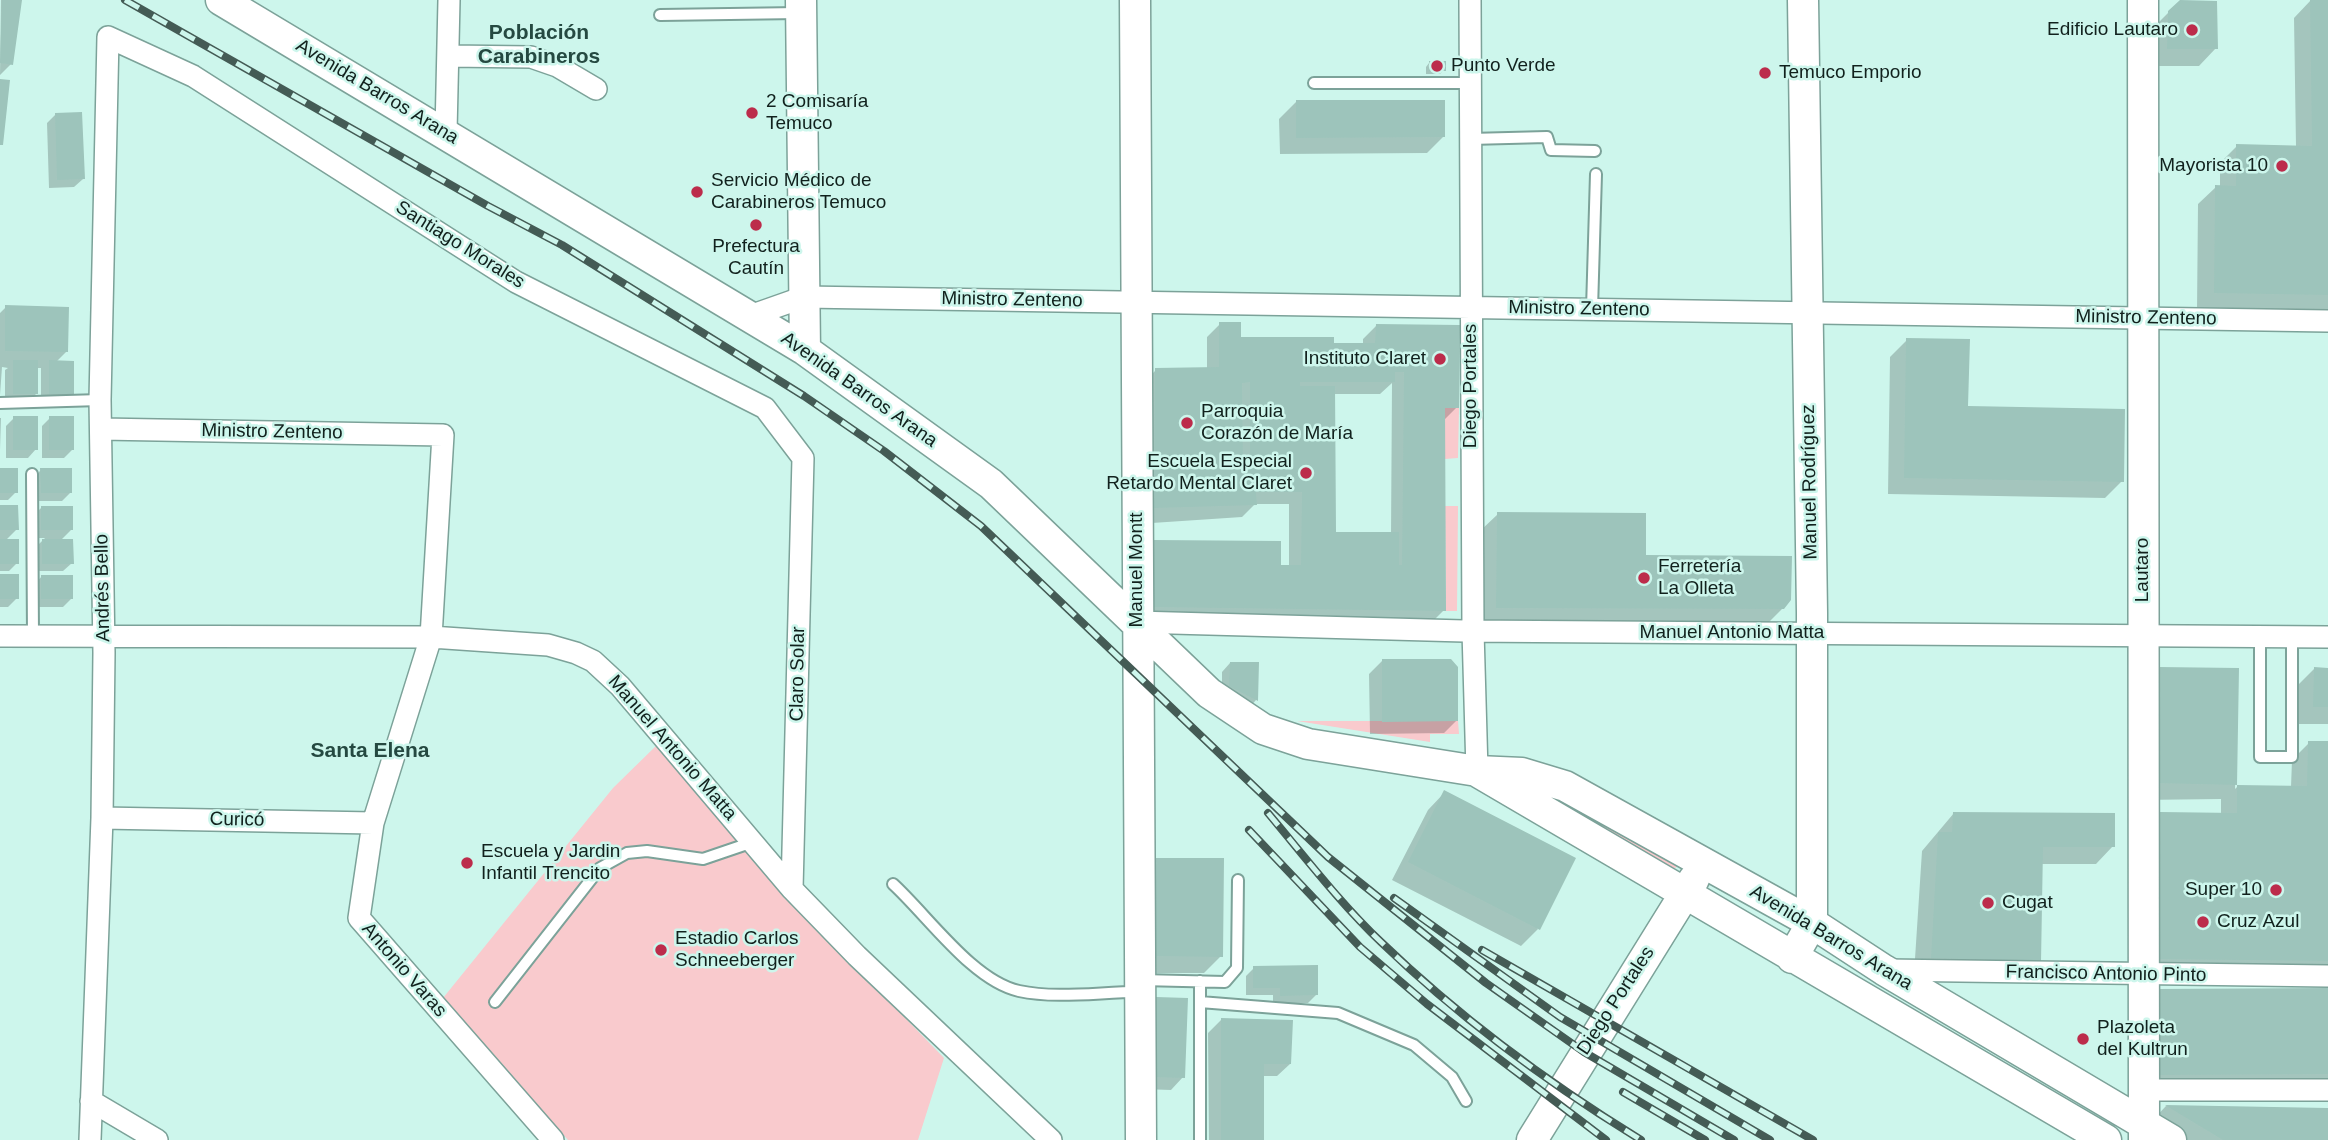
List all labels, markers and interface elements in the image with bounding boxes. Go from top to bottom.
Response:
place label: Edificio Lautaro [2047,19,2178,41]
district label: Población Carabineros [478,20,600,70]
marker: Edificio Lautaro [2184,22,2200,38]
street label: Avenida Barros Arana [292,34,462,150]
place label: Punto Verde [1451,55,1556,77]
marker: Punto Verde [1429,58,1445,74]
place label: Temuco Emporio [1779,62,1922,84]
marker: Temuco Emporio [1757,65,1773,81]
place label: 2 Comisaría Temuco [766,91,868,135]
marker: 2 Comisaría Temuco [744,105,760,121]
place label: Mayorista 10 [2159,155,2268,177]
marker: Mayorista 10 [2274,158,2290,174]
place label: Servicio Médico de Carabineros Temuco [711,170,886,214]
marker: Servicio Médico de Carabineros Temuco [689,184,705,200]
street label: Santiago Morales [391,196,529,294]
marker: Prefectura Cautín [748,217,764,233]
place label: Prefectura Cautín [712,236,800,280]
street label: Ministro Zenteno [941,287,1083,313]
street label: Ministro Zenteno [1508,296,1650,322]
street label: Ministro Zenteno [2075,305,2217,331]
street label: Diego Portales [1460,324,1482,448]
street label: Avenida Barros Arana [776,327,942,453]
place label: Instituto Claret [1304,348,1426,370]
marker: Instituto Claret [1432,351,1448,367]
place label: Parroquia Corazón de María [1201,401,1353,445]
street label: Manuel Rodríguez [1797,404,1823,560]
marker: Parroquia Corazón de María [1179,415,1195,431]
street label: Ministro Zenteno [201,419,343,445]
place label: Escuela Especial Retardo Mental Claret [1106,451,1292,495]
marker: Escuela Especial Retardo Mental Claret [1298,465,1314,481]
street label: Manuel Montt [1126,512,1148,628]
street label: Andrés Bello [91,534,115,642]
street label: Lautaro [2132,538,2154,602]
place label: Ferretería La Olleta [1658,556,1741,600]
marker: Ferretería La Olleta [1636,570,1652,586]
street label: Manuel Antonio Matta [1640,622,1824,644]
street label: Claro Solar [786,626,810,722]
street label: Manuel Antonio Matta [603,671,741,825]
district label: Santa Elena [310,738,430,764]
street label: Curicó [209,808,265,832]
place label: Escuela y Jardin Infantil Trencito [481,841,620,885]
marker: Escuela y Jardin Infantil Trencito [459,855,475,871]
place label: Super 10 [2185,879,2262,901]
street label: Avenida Barros Arana [1746,880,1916,996]
marker: Super 10 [2268,882,2284,898]
place label: Cugat [2002,892,2053,914]
marker: Cugat [1980,895,1996,911]
place label: Cruz Azul [2217,911,2299,933]
marker: Cruz Azul [2195,914,2211,930]
street label: Antonio Varas [357,918,451,1022]
place label: Estadio Carlos Schneeberger [675,928,799,972]
marker: Estadio Carlos Schneeberger [653,942,669,958]
street label: Diego Portales [1573,943,1659,1059]
street label: Francisco Antonio Pinto [2005,961,2207,987]
place label: Plazoleta del Kultrun [2097,1017,2188,1061]
marker: Plazoleta del Kultrun [2075,1031,2091,1047]

